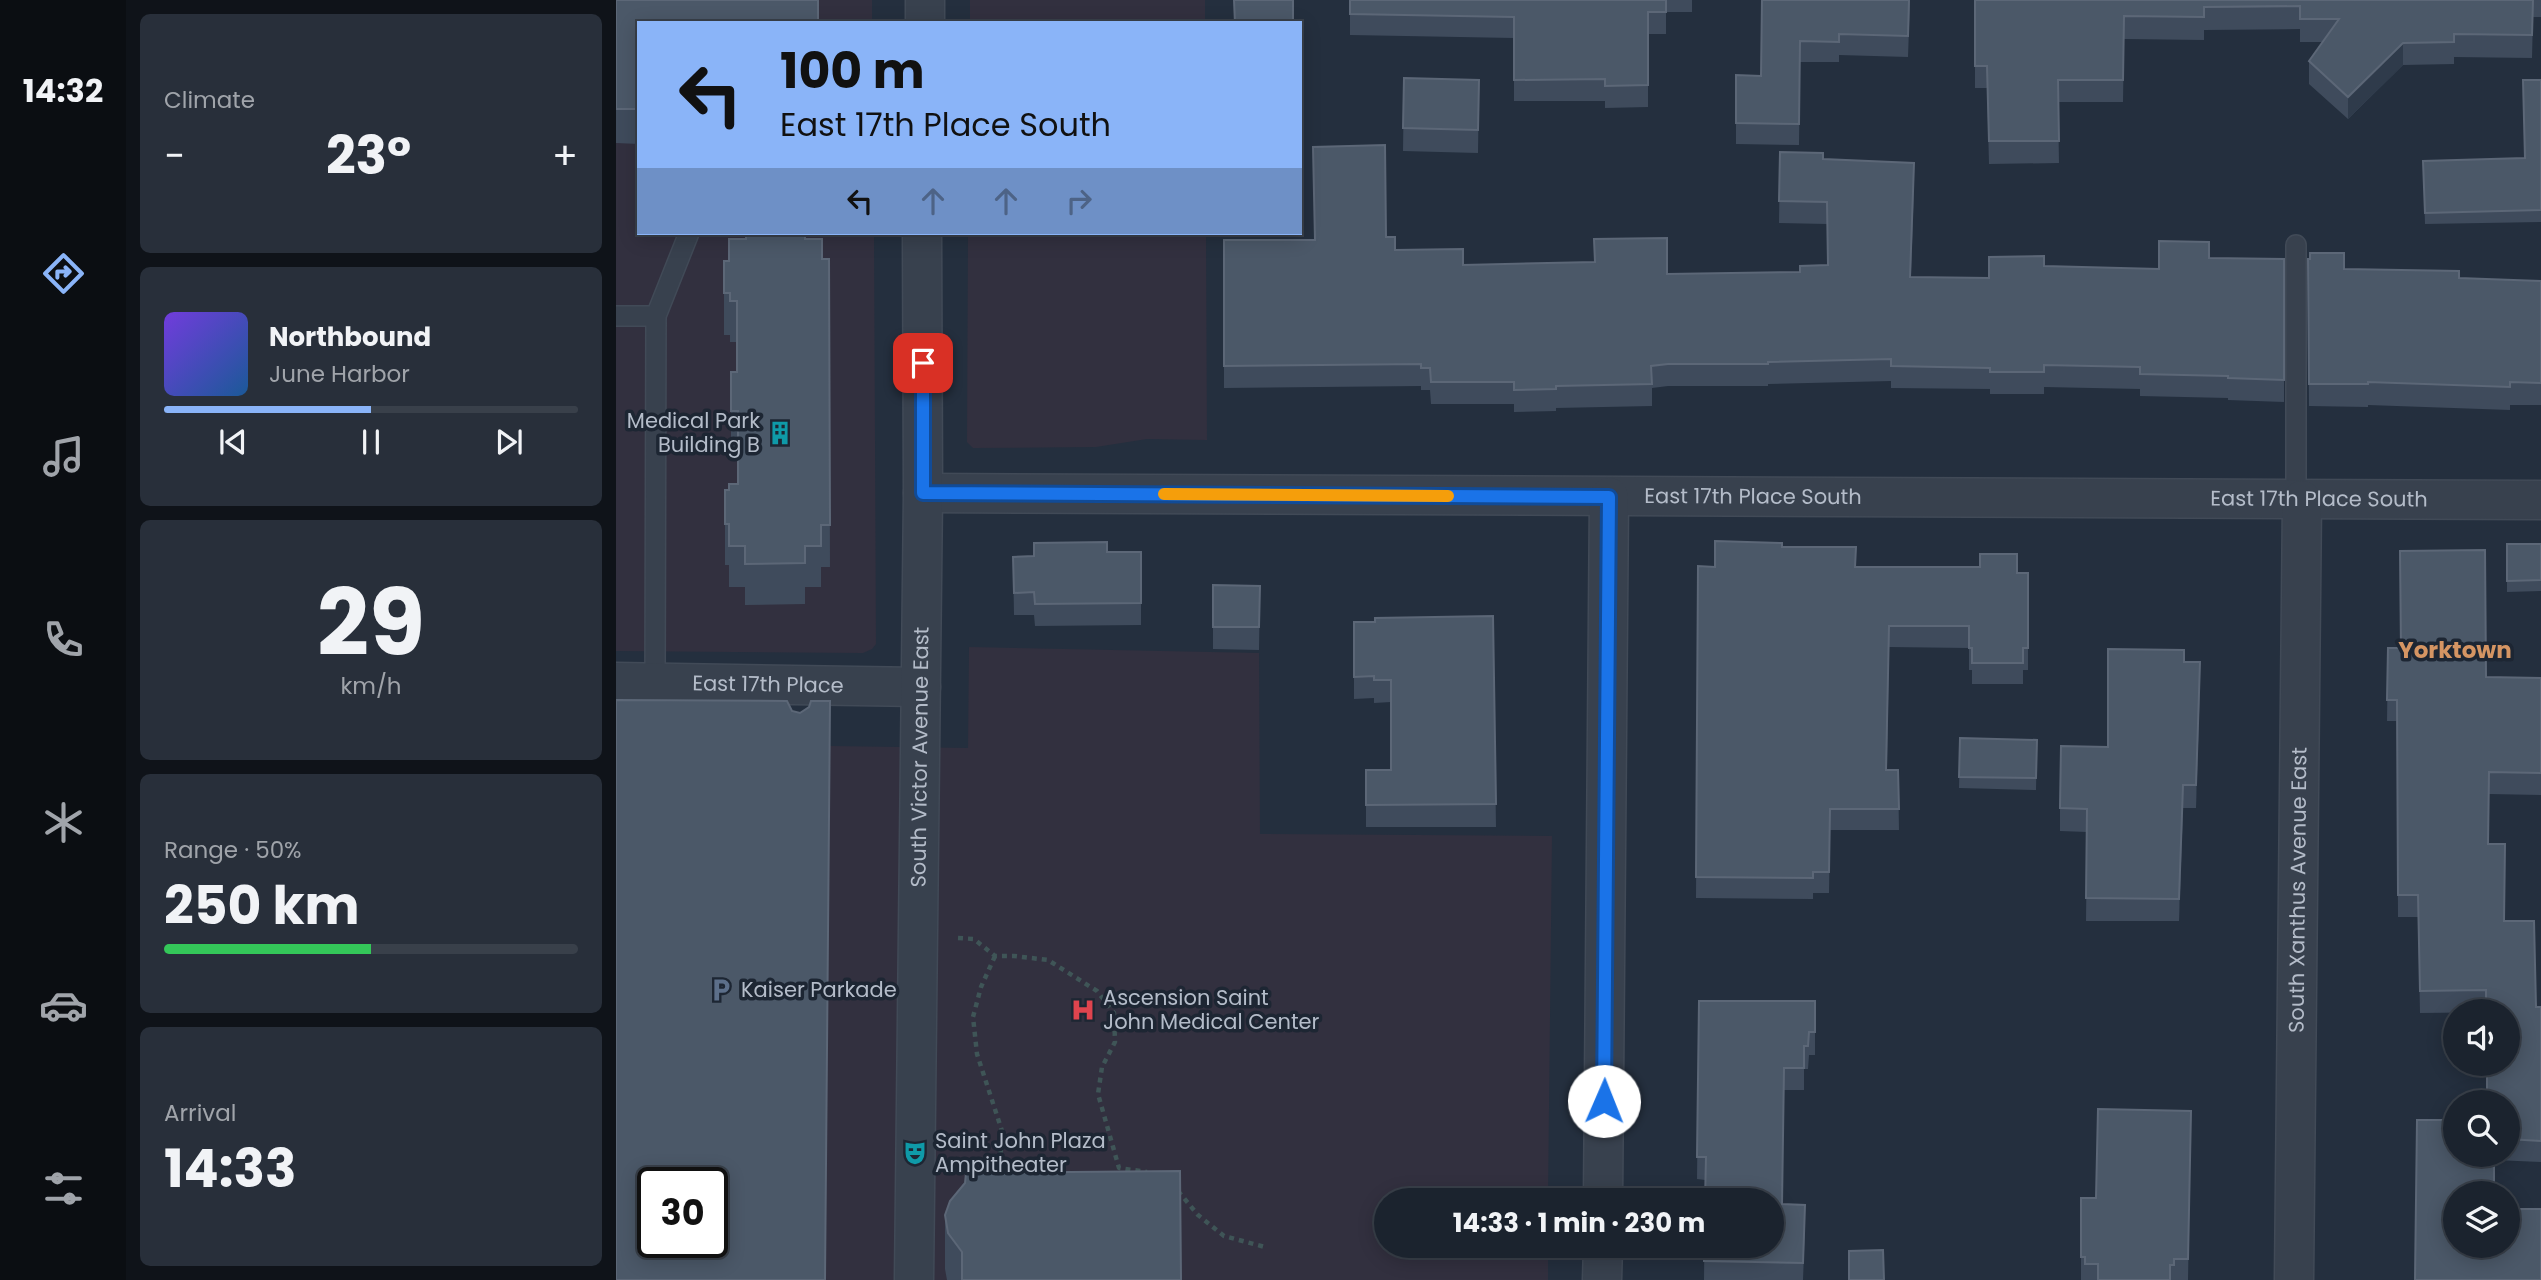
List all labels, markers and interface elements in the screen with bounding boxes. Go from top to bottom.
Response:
text: 100 m [780,37,925,105]
icon: left [665,49,756,140]
text: 14:32 [23,68,103,113]
text: Climate [164,84,255,116]
text: East 17th Place South [780,102,1111,147]
text: 23° [326,119,411,192]
text: − [164,129,185,182]
text: + [552,129,578,182]
icon: left [841,182,879,220]
icon: ahead [914,182,952,220]
icon: ahead [987,182,1025,220]
icon: right [1060,182,1098,220]
icon: directions [39,249,88,298]
text: Northbound [269,319,431,355]
pin [893,333,953,393]
icon: arrive [904,344,942,382]
text: June Harbor [269,358,410,390]
place label: Medical Park Building B [627,406,760,459]
building icon: Medical Park Building B [766,419,794,447]
icon: previous [214,423,252,461]
icon: pause [352,423,390,461]
icon: next [490,423,528,461]
icon: music [39,432,88,481]
street label: East 17th Place South [1644,481,1862,511]
street label: East 17th Place South [2210,484,2428,514]
text: 29 [317,559,425,687]
icon: phone [39,615,88,664]
street label: South Victor Avenue East [903,626,935,888]
district label: Yorktown [2398,634,2512,666]
street label: East 17th Place [692,668,844,700]
text: km/h [340,670,402,702]
street label: South Xanthus Avenue East [2282,747,2313,1033]
icon: climate [39,798,88,847]
text: Range · 50% [164,834,302,866]
text: 250 km [164,869,360,942]
place label: Kaiser Parkade [741,975,897,1004]
parking icon: Kaiser Parkade [707,976,735,1004]
icon: car [39,981,88,1030]
place label: Ascension Saint John Medical Center [1103,983,1320,1036]
hospital icon: Ascension Saint John Medical Center [1069,996,1097,1024]
map controls [2443,999,2520,1258]
button: sound [2443,999,2520,1076]
position arrow [1567,1064,1641,1138]
button: search [2443,1090,2520,1167]
text: Arrival [164,1097,236,1129]
place label: Saint John Plaza Ampitheater [935,1126,1106,1179]
text: 14:33 [164,1132,296,1205]
theatre icon: Saint John Plaza Ampitheater [901,1139,929,1167]
icon: filters [39,1164,88,1213]
speed limit sign: 30 [637,1167,728,1258]
button: layers [2443,1181,2520,1258]
text: 14:33 · 1 min · 230 m [1453,1205,1705,1241]

